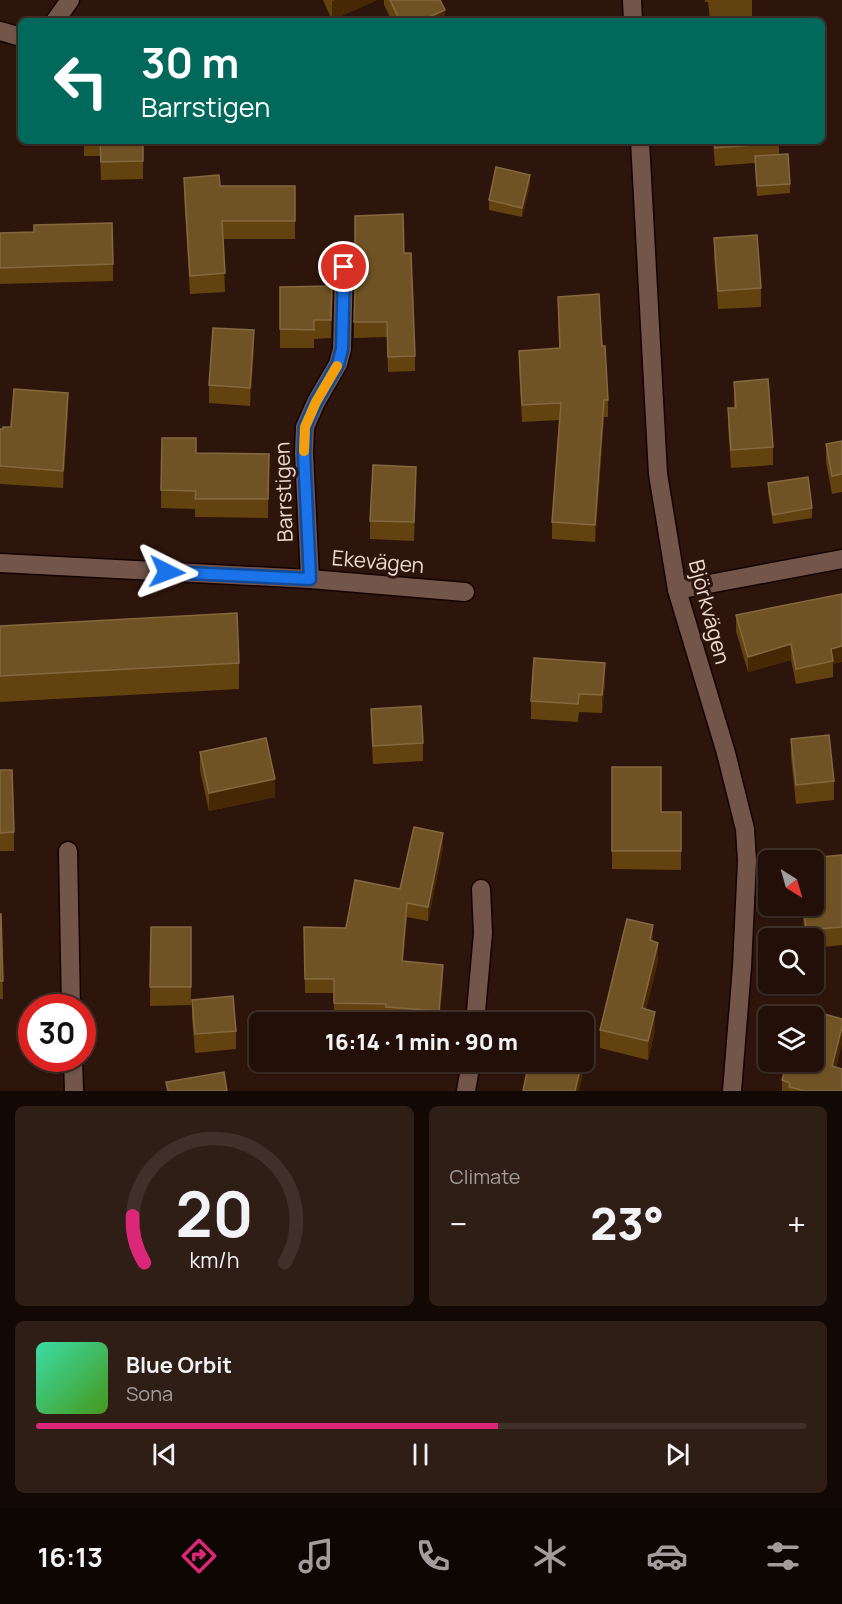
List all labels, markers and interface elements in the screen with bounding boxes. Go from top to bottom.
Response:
text: 30 m [141,33,239,91]
icon: left [42,42,120,120]
text: Barrstigen [141,88,270,125]
pin [318,241,369,292]
icon: arrive [327,250,360,283]
street label: Barrstigen [267,441,299,543]
position arrow [135,540,199,604]
street label: Ekevägen [331,543,425,579]
street label: Björkvägen [683,556,737,667]
north arrow [758,850,824,916]
map controls [758,850,824,1072]
button: search [758,928,824,994]
speed limit sign: 30 [18,994,96,1072]
button: layers [758,1006,824,1072]
text: 16:14 · 1 min · 90 m [325,1027,518,1057]
text: Climate [450,1163,521,1190]
text: 20 [175,1170,253,1256]
text: 23° [590,1192,664,1254]
text: − [450,1201,467,1246]
text: + [787,1201,806,1246]
text: km/h [189,1245,239,1274]
text: Blue Orbit [126,1350,232,1380]
text: Sona [126,1380,173,1407]
icon: previous [148,1438,181,1471]
icon: pause [404,1438,437,1471]
icon: next [661,1438,694,1471]
icon: directions [178,1535,220,1577]
icon: music [295,1535,337,1577]
icon: phone [412,1535,454,1577]
icon: climate [529,1535,571,1577]
icon: car [646,1535,688,1577]
icon: filters [762,1535,804,1577]
text: 16:13 [37,1538,103,1575]

